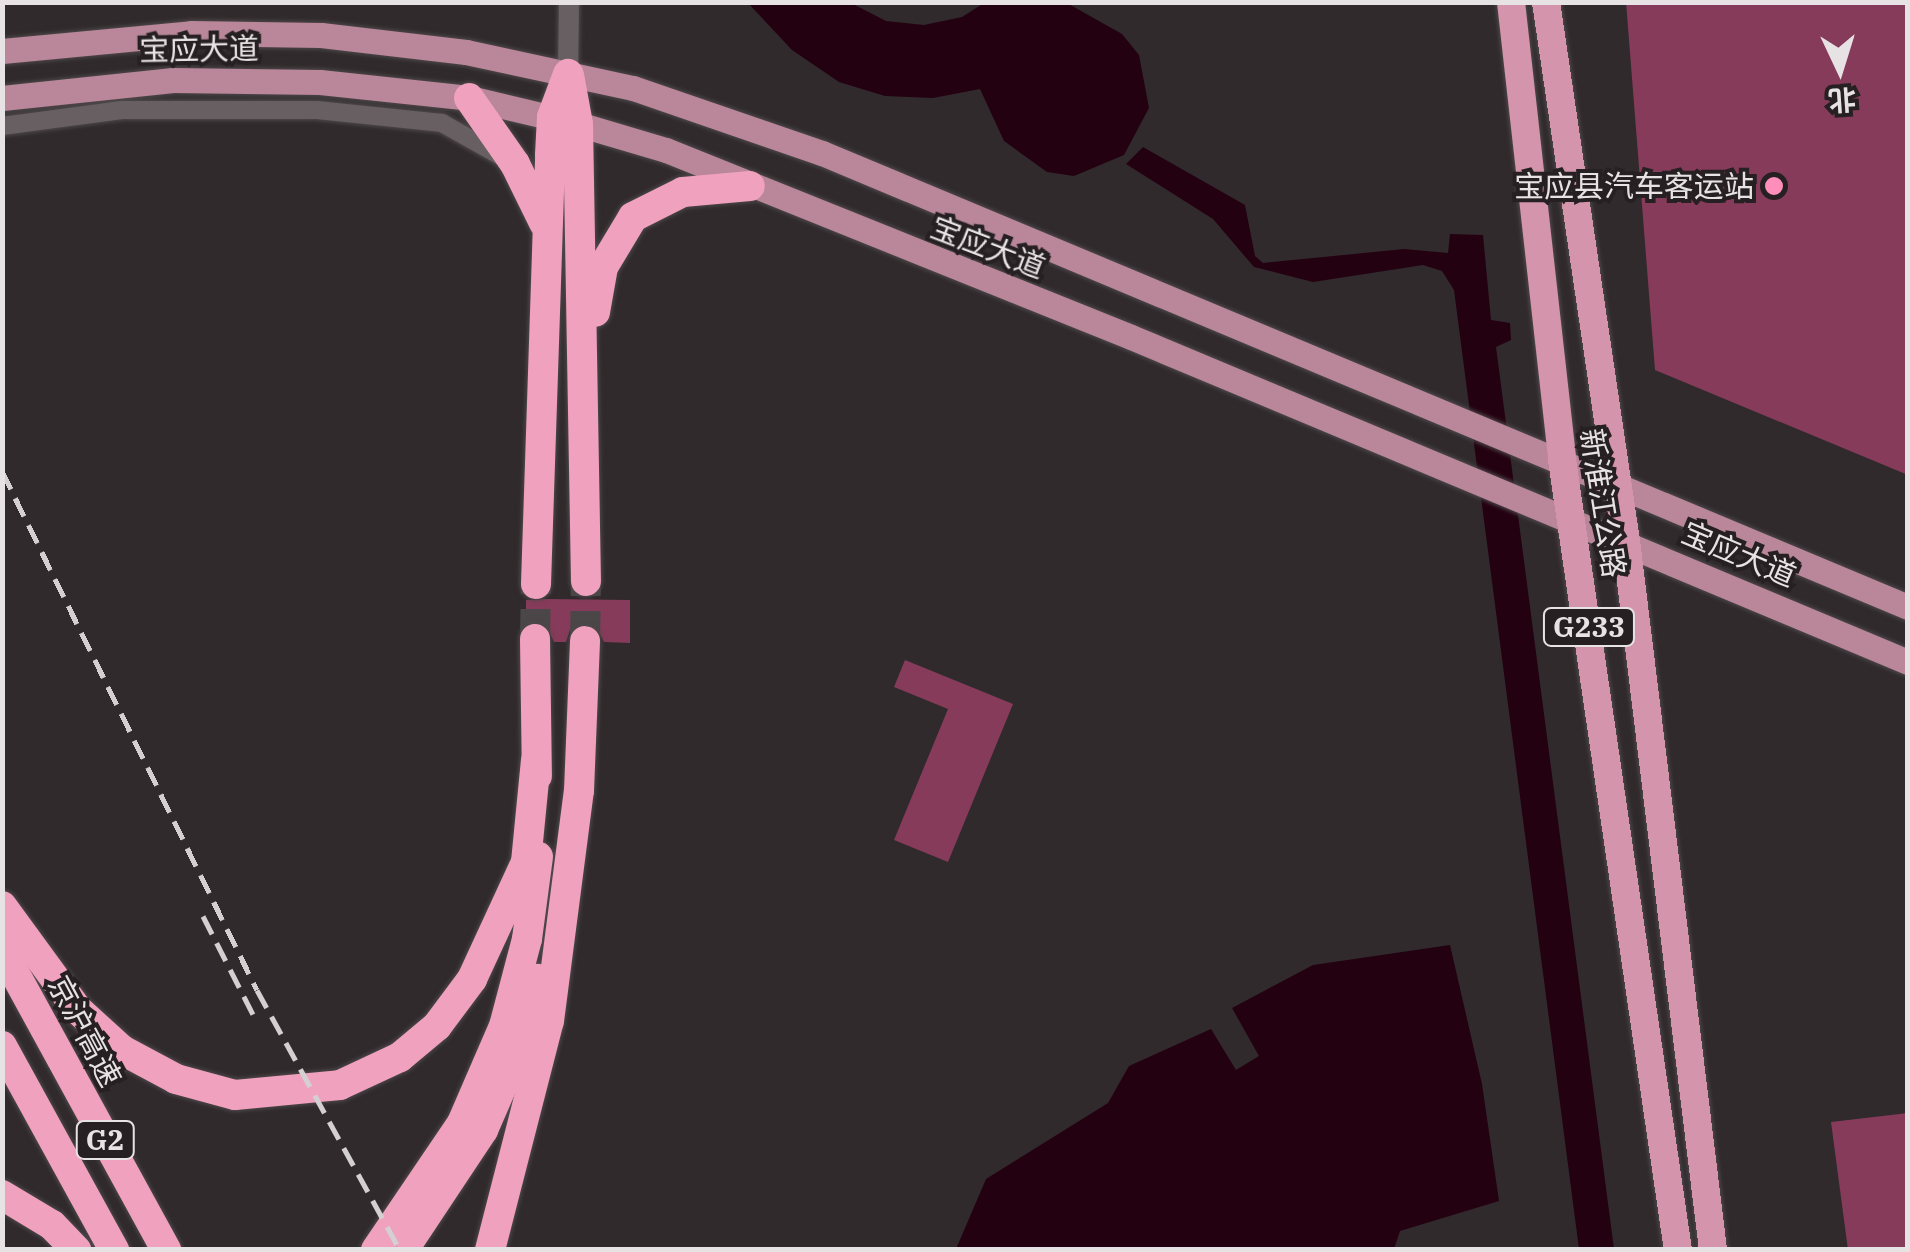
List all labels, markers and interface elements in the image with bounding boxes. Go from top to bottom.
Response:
north arrow [1790,20,1890,120]
street label: 宝应大道 [139,30,259,68]
text: 北 [1827,81,1857,120]
place label: 宝应县汽车客运站 [1514,168,1754,204]
marker: 宝应县汽车客运站 [1763,175,1785,197]
street label: 宝应大道 [926,209,1050,285]
street label: 新淮江公路 [1573,426,1633,580]
street label: 宝应大道 [1677,514,1801,594]
road number: G233 [1542,604,1636,650]
street label: 京沪高速 [41,970,129,1092]
road number: G2 [75,1117,135,1163]

